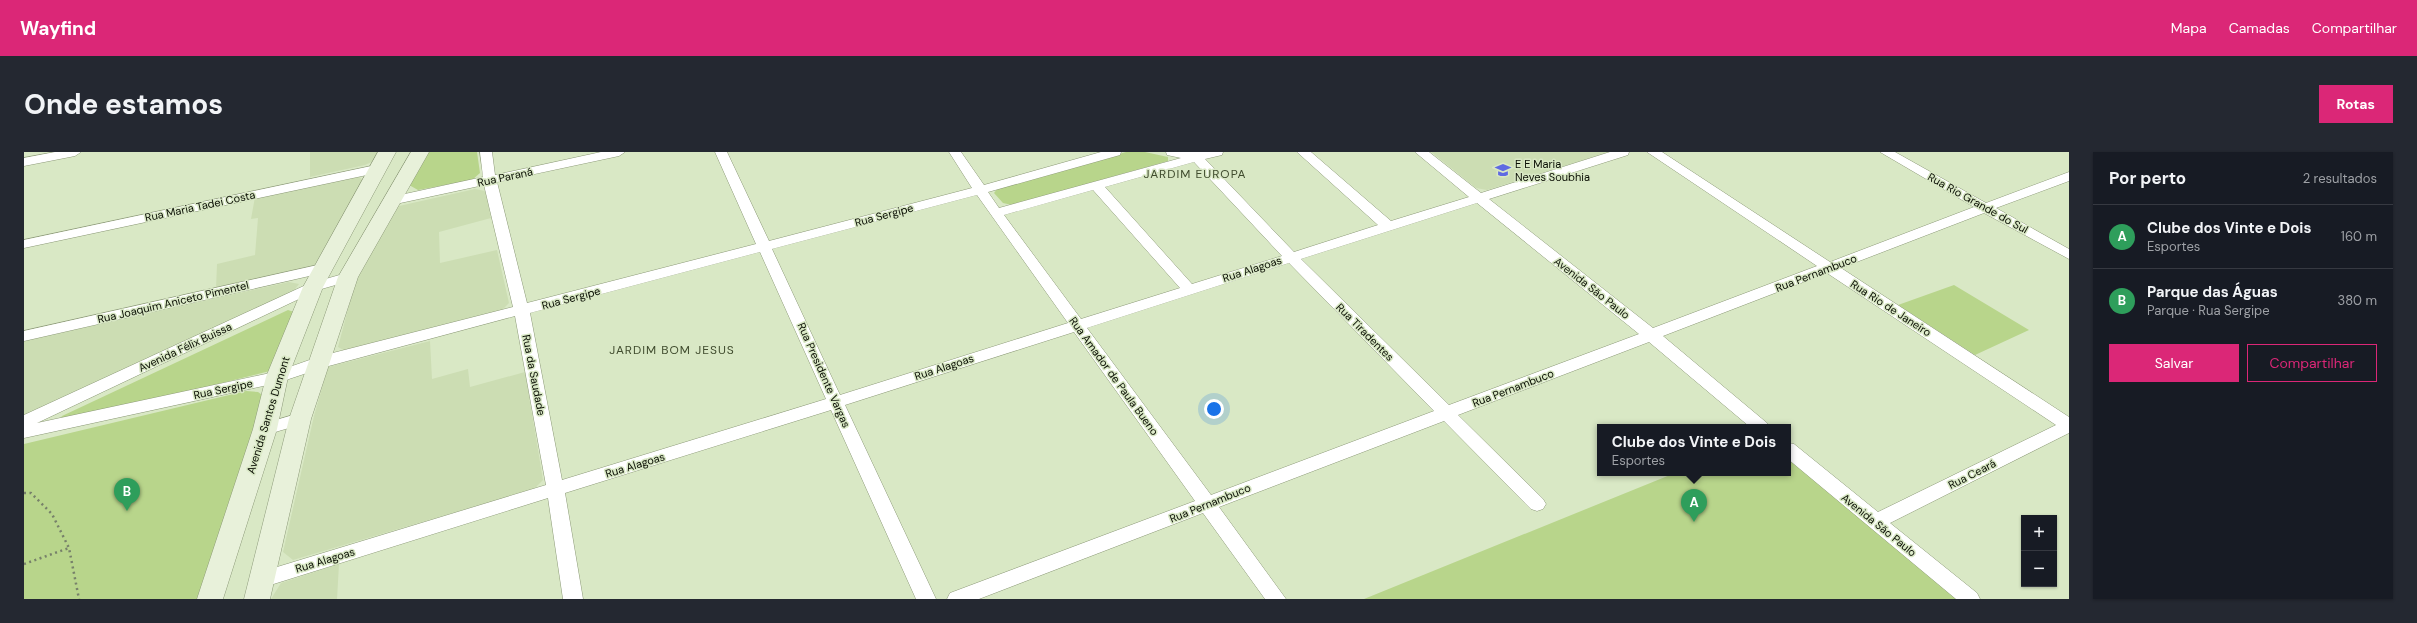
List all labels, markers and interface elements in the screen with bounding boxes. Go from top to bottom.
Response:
text: Wayfind [20,16,96,41]
text: Mapa [2171,19,2207,37]
text: Camadas [2229,19,2290,37]
text: Compartilhar [2312,19,2397,37]
button: Rotas [2319,85,2393,123]
text: Onde estamos [24,86,223,123]
place label: E E Maria Neves Soubhia [1515,157,1590,184]
school or university icon: E E Maria Neves Soubhia [1494,161,1512,179]
street label: Rua Paraná [476,164,534,190]
district label: JARDIM EUROPA [1143,166,1247,182]
text: Por perto [2109,167,2186,189]
street label: Rua Rio Grande do Sul [1925,170,2031,236]
text: 2 resultados [2303,170,2377,187]
street label: Rua Maria Tadei Costa [143,187,257,225]
street label: Rua Sergipe [853,200,915,230]
text: Clube dos Vinte e Dois [2147,218,2311,238]
text: A [2117,228,2127,245]
text: 160 m [2341,228,2377,245]
text: Esportes [2147,238,2200,255]
street label: Rua Pernambuco [1773,251,1859,295]
street label: Rua Alagoas [1221,253,1283,285]
street label: Avenida São Paulo [1551,254,1633,322]
street label: Rua Rio de Janeiro [1848,277,1934,339]
street label: Rua Joaquim Aniceto Pimentel [96,278,250,326]
text: Parque das Águas [2147,282,2278,302]
street label: Rua Sergipe [540,283,602,313]
text: B [2118,292,2126,309]
text: 380 m [2337,292,2377,309]
street label: Rua Tiradentes [1333,300,1397,364]
text: Parque · Rua Sergipe [2147,302,2270,319]
street label: Rua Amador de Paula Bueno [1066,314,1162,438]
street label: Avenida Félix Buissa [136,319,234,375]
street label: Rua Presidente Vargas [795,320,853,430]
street label: Rua da Saudade [519,333,549,417]
district label: JARDIM BOM JESUS [609,342,735,358]
button: Salvar [2109,344,2239,382]
button: Compartilhar [2247,344,2377,382]
street label: Rua Alagoas [913,351,975,383]
street label: Avenida Santos Dumont [243,355,293,475]
street label: Rua Pernambuco [1470,366,1556,410]
street label: Rua Sergipe [192,376,254,402]
your location [1204,399,1224,419]
popup [1597,424,1791,476]
text: Clube dos Vinte e Dois [1612,432,1776,452]
street label: Rua Alagoas [604,449,666,481]
text: Esportes [1612,452,1665,469]
street label: Rua Ceará [1946,456,1998,492]
pin: B [114,478,140,511]
street label: Rua Pernambuco [1167,480,1253,526]
pin: A [1681,489,1707,522]
street label: Avenida São Paulo [1839,490,1919,560]
map controls [2021,515,2057,587]
button: + [2021,515,2057,551]
street label: Rua Alagoas [294,544,356,576]
button: − [2021,551,2057,587]

